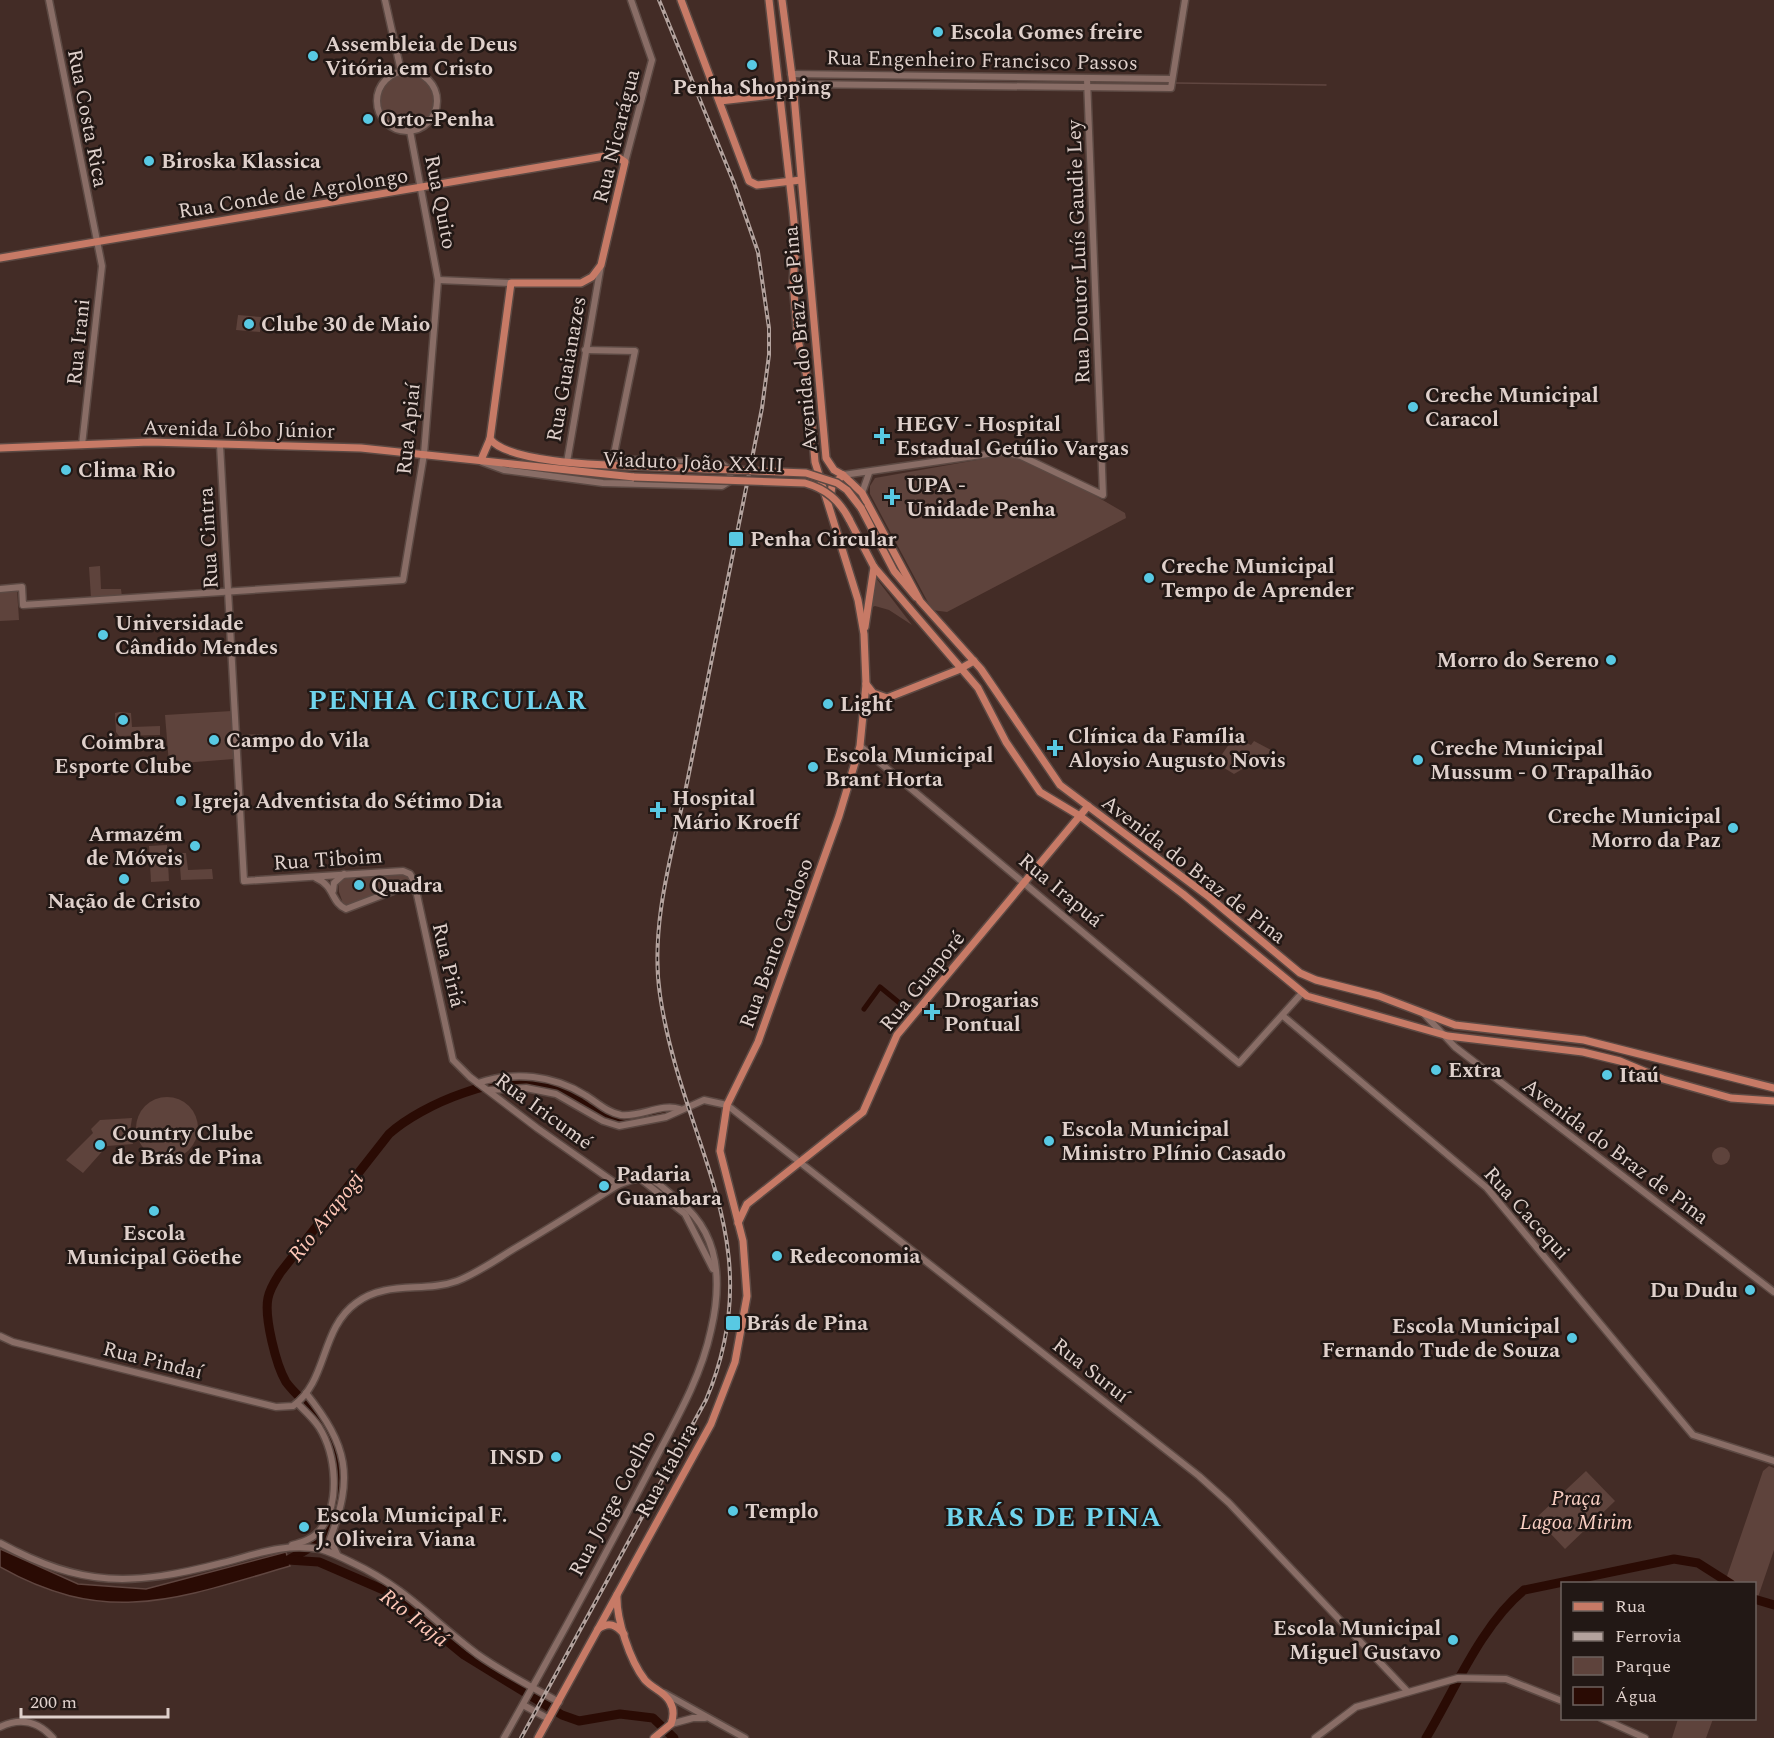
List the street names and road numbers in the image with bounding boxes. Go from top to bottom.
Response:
street label: Rua Engenheiro Francisco Passos [826,42,1138,80]
street label: Rua Costa Rica [58,46,116,191]
street label: Rua Nicarágua [585,65,649,207]
street label: Rua Doutor Luís Gaudie Ley [1058,118,1100,385]
street label: Rua Quito [415,152,465,252]
street label: Rua Conde de Agrolongo [176,160,411,228]
street label: Avenida do Braz de Pina [775,224,827,453]
street label: Rua Guaianazes [538,294,596,445]
street label: Rua Irani [59,297,99,387]
street label: Rua Apiaí [388,380,430,477]
street label: Avenida Lôbo Júnior [143,412,335,448]
street label: Viaduto João XXIII [602,444,784,482]
street label: Rua Cintra [190,486,228,590]
street label: Avenida do Braz de Pina [1094,787,1293,953]
street label: Rua Tiboim [272,840,384,880]
street label: Rua Irapuá [1011,846,1110,936]
street label: Rua Bento Cardoso [731,854,823,1033]
street label: Rua Piriá [423,920,473,1012]
street label: Rua Guaporé [872,924,973,1039]
street label: Rua Iricumé [488,1065,599,1158]
street label: Avenida do Braz de Pina [1515,1071,1716,1233]
street label: Rua Cacequi [1475,1159,1577,1268]
street label: Rua Suruí [1045,1330,1137,1412]
street label: Rua Pindaí [99,1333,207,1389]
street label: Rua Itabira [628,1417,706,1524]
street label: Rua Jorge Coelho [561,1424,665,1582]

